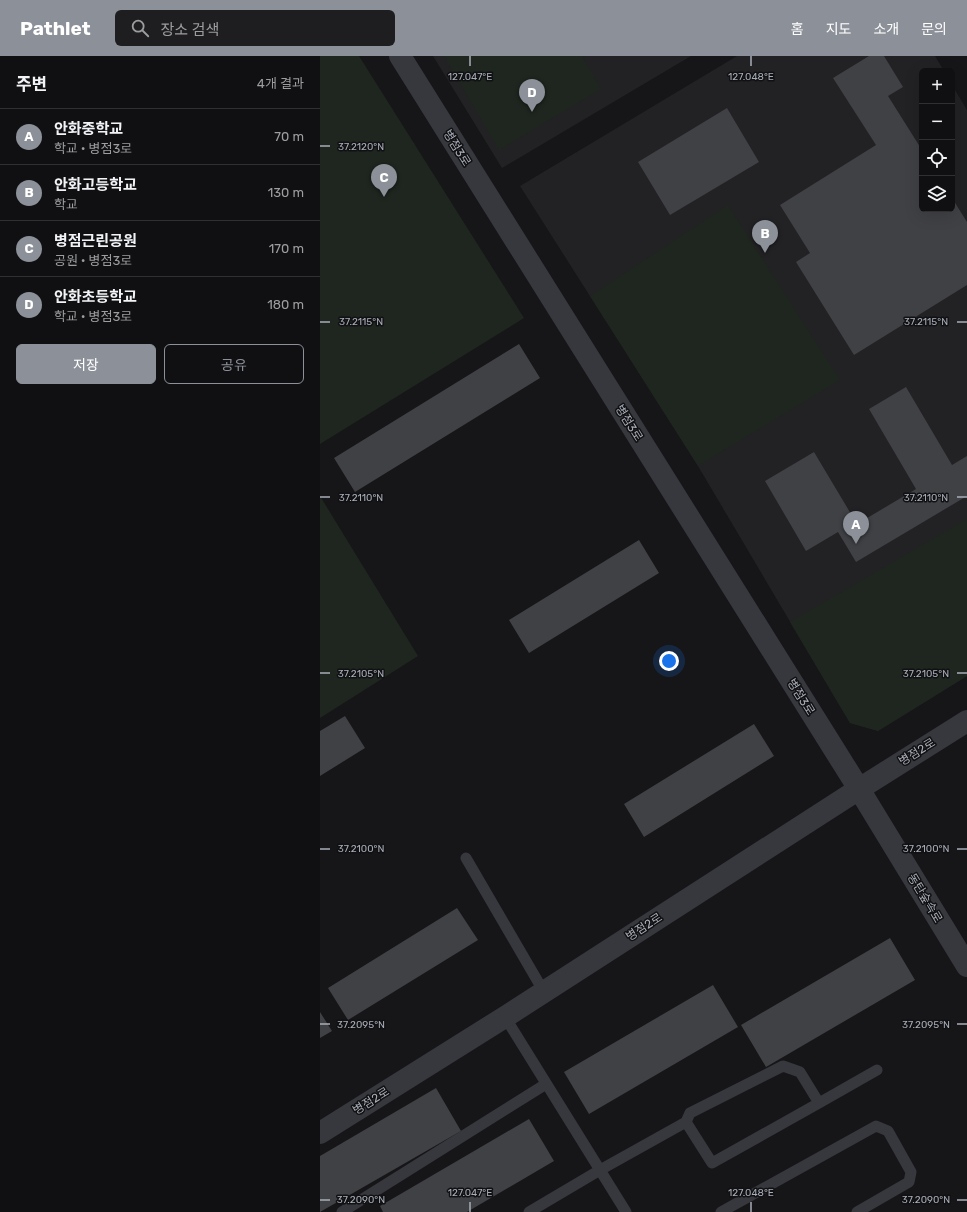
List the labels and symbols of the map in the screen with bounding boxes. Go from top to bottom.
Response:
text: 127.047°E [448,71,492,83]
text: 127.048°E [728,71,774,83]
pin: D [519,79,545,112]
street label: 병점3로 [440,127,474,169]
text: 37.2120°N [338,141,384,153]
pin: C [371,164,397,197]
pin: B [752,220,778,253]
text: 37.2115°N [339,316,383,328]
text: 37.2115°N [904,316,948,328]
street label: 병점3로 [612,402,646,444]
text: 37.2110°N [339,492,383,504]
text: 37.2110°N [904,492,948,504]
pin: A [843,511,869,544]
your location [659,651,679,671]
text: 37.2105°N [338,668,384,680]
text: 37.2105°N [903,668,949,680]
street label: 병점3로 [784,676,818,718]
street label: 병점2로 [896,735,938,769]
text: 37.2100°N [338,843,384,855]
text: 37.2100°N [903,843,949,855]
street label: 동탄숲속로 [905,871,945,925]
street label: 병점2로 [623,910,665,944]
text: 37.2095°N [337,1019,385,1031]
text: 37.2095°N [902,1019,950,1031]
street label: 병점2로 [350,1084,392,1118]
text: 127.047°E [448,1187,492,1199]
text: 127.048°E [728,1187,774,1199]
text: 37.2090°N [337,1194,385,1206]
text: 37.2090°N [902,1194,950,1206]

